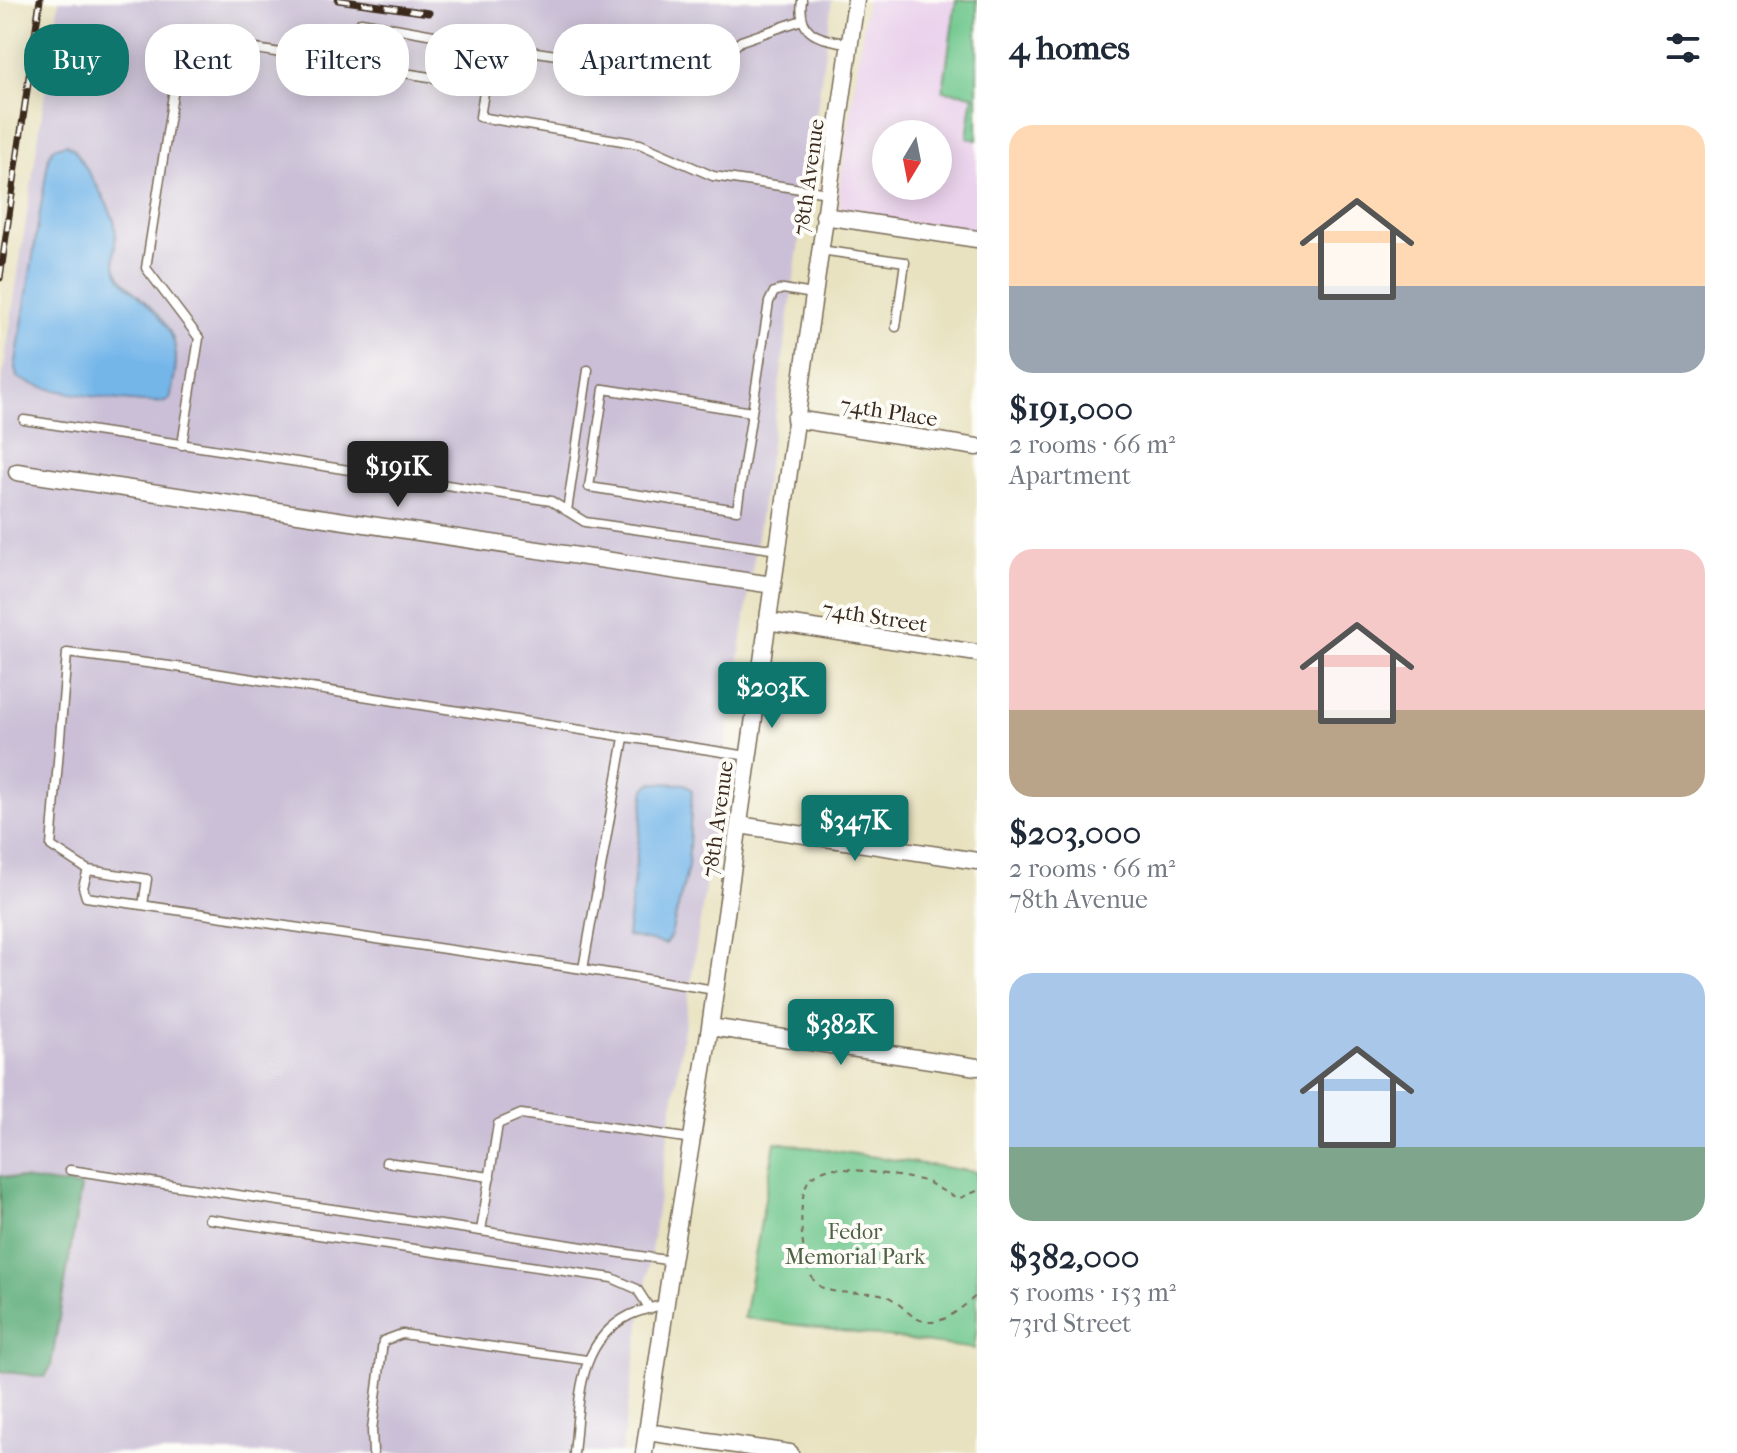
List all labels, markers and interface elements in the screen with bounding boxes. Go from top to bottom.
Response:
chip: Buy [24,24,129,96]
chip: Rent [145,24,260,96]
chip: Filters [276,24,409,96]
chip: New [425,24,537,96]
chip: Apartment [553,24,740,96]
icon: filters [1661,26,1705,70]
text: 4 homes [1009,28,1130,68]
street label: 78th Avenue [788,117,830,237]
north arrow [872,120,952,200]
map controls [872,120,952,200]
icon: home [1285,177,1429,321]
text: $191,000 [1009,389,1133,429]
street label: 74th Place [838,391,939,433]
text: 2 rooms · 66 m² [1009,429,1175,460]
pin: $191K [342,441,454,509]
text: $191K [365,451,431,482]
text: Apartment [1009,460,1131,491]
street label: 74th Street [820,596,929,638]
icon: home [1285,601,1429,745]
pin: $203K [716,662,828,730]
text: $203K [736,672,808,703]
street label: 78th Avenue [697,759,739,879]
pin: $347K [799,795,911,863]
text: $347K [819,805,891,836]
text: $203,000 [1009,813,1141,853]
text: 2 rooms · 66 m² [1009,853,1175,884]
text: 78th Avenue [1009,884,1148,915]
pin: $382K [785,999,897,1067]
text: $382K [806,1009,876,1040]
icon: home [1285,1025,1429,1169]
park label: Fedor Memorial Park [785,1219,926,1270]
text: $382,000 [1009,1237,1140,1277]
text: 5 rooms · 153 m² [1009,1277,1176,1308]
text: 73rd Street [1009,1308,1131,1339]

